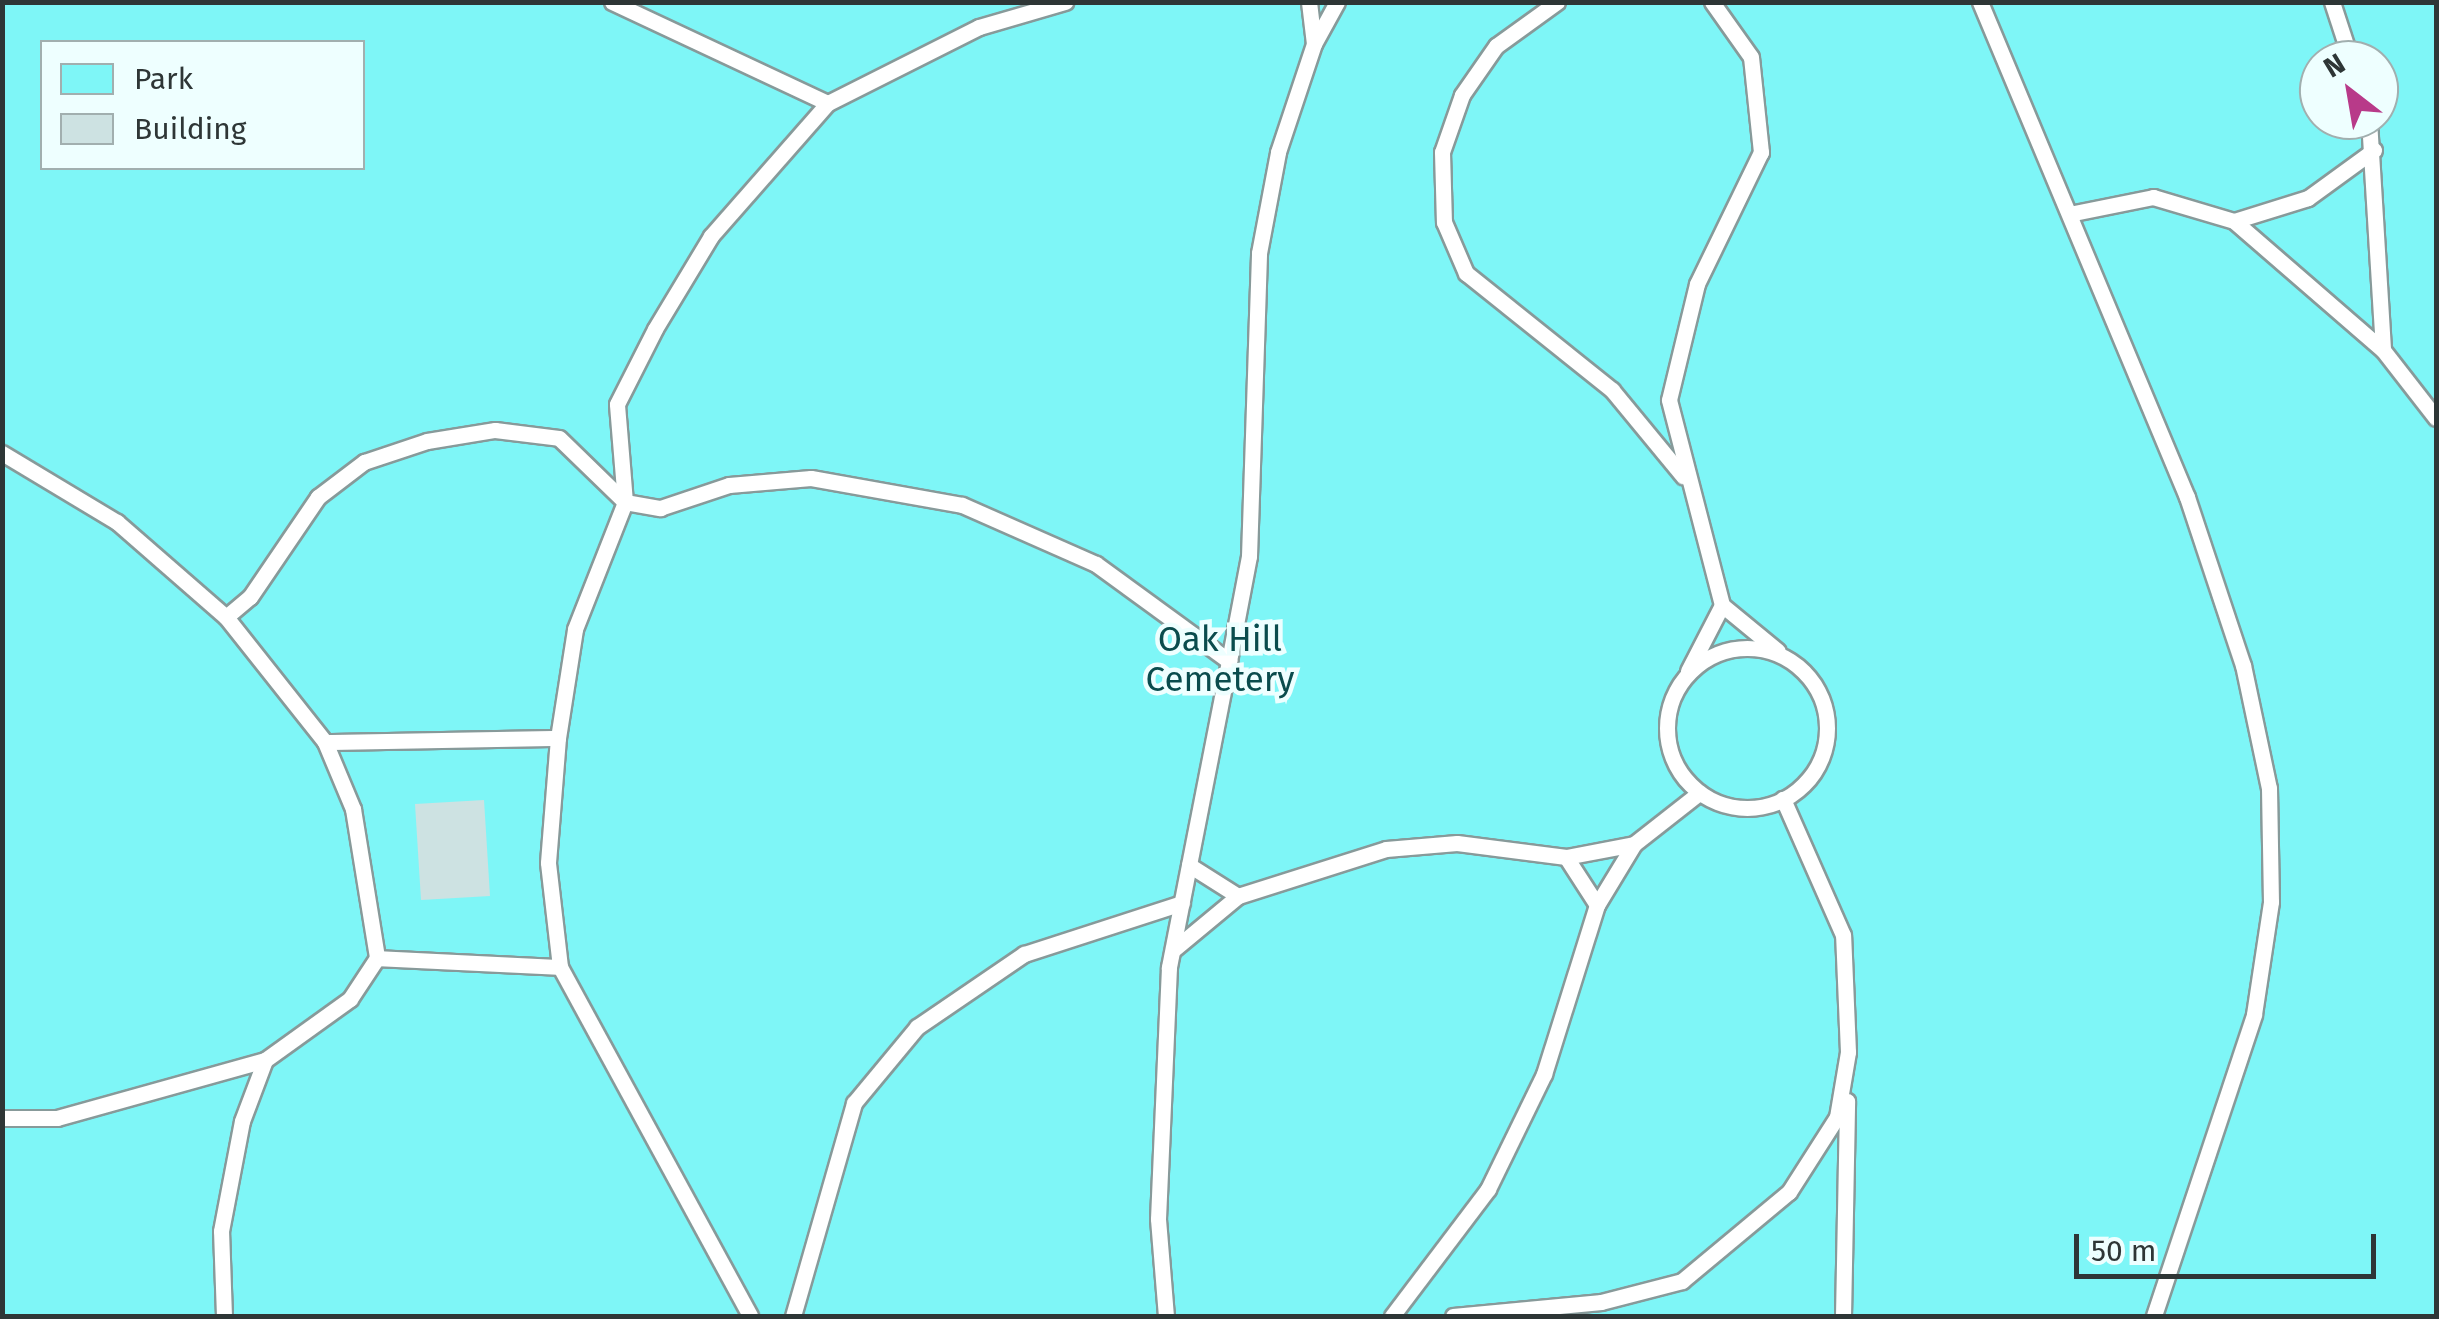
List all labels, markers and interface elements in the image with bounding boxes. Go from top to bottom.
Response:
legend [40,40,365,170]
north arrow [2299,40,2399,140]
text: N [2318,47,2351,85]
text: Park [134,61,193,97]
text: Building [134,111,246,147]
park label: Oak Hill Cemetery [1146,618,1294,700]
scale bar [2079,1214,2382,1276]
text: 50 m [2091,1233,2156,1269]

